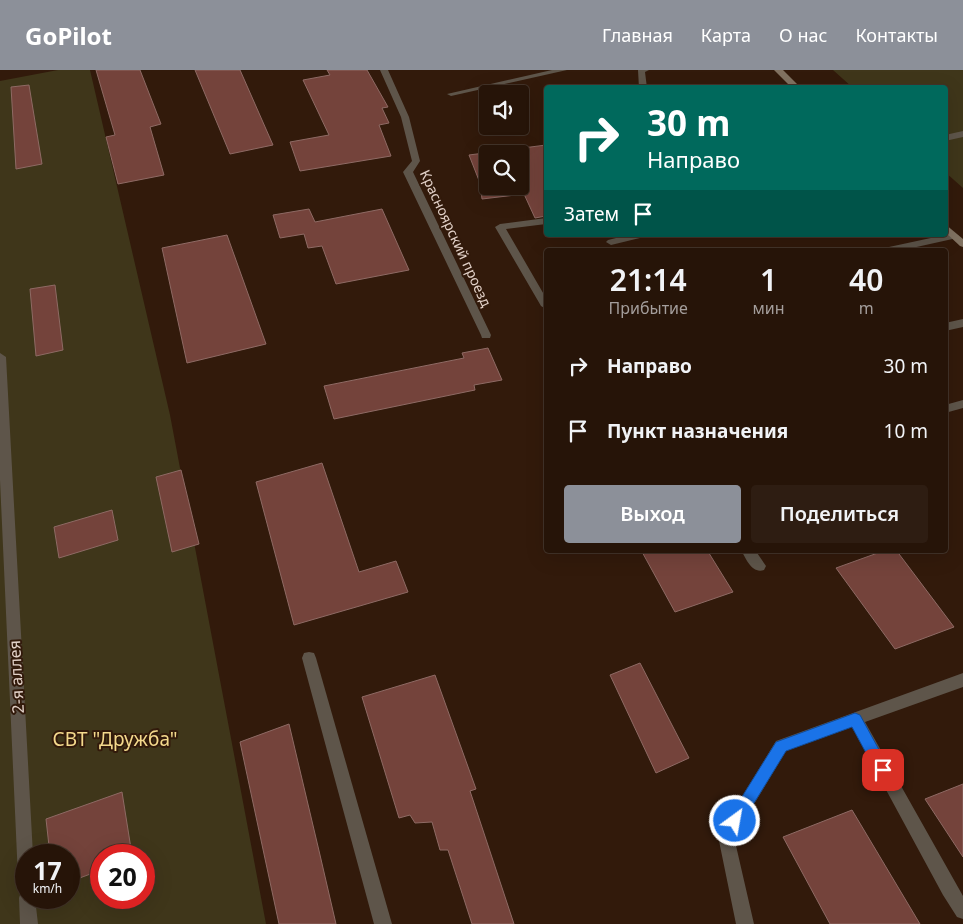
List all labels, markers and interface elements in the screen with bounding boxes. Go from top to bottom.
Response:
text: GoPilot [25,19,112,52]
text: Главная [602,23,673,47]
text: Карта [701,23,751,47]
text: О нас [779,23,827,47]
text: Контакты [855,23,938,47]
map controls [479,85,529,195]
button: sound [479,85,529,135]
text: 30 m [647,99,730,146]
icon: right [564,105,629,170]
text: Направо [647,144,740,174]
button: search [479,145,529,195]
street label: Красноярский проезд [416,166,496,310]
icon: arrive [629,200,657,228]
text: Затем [564,201,619,227]
text: 21:14 [610,259,687,300]
text: 1 [760,259,777,300]
text: 40 [849,259,883,300]
text: Прибытие [609,297,688,319]
text: мин [752,297,785,319]
text: m [859,297,874,319]
icon: right [564,352,592,380]
text: Направо [607,353,692,379]
text: 30 m [884,353,928,379]
icon: arrive [564,417,592,445]
text: Пункт назначения [607,418,788,444]
text: 10 m [884,418,928,444]
button: Выход [564,485,741,543]
button: Поделиться [751,485,928,543]
street label: 2-я аллея [3,640,29,714]
park label: СВТ "Дружба" [52,726,178,752]
pin [862,749,904,791]
icon: arrive [869,756,897,784]
position arrow [708,794,760,846]
speed limit sign: 20 [90,844,155,909]
text: 17 [33,853,62,887]
text: km/h [33,880,62,897]

